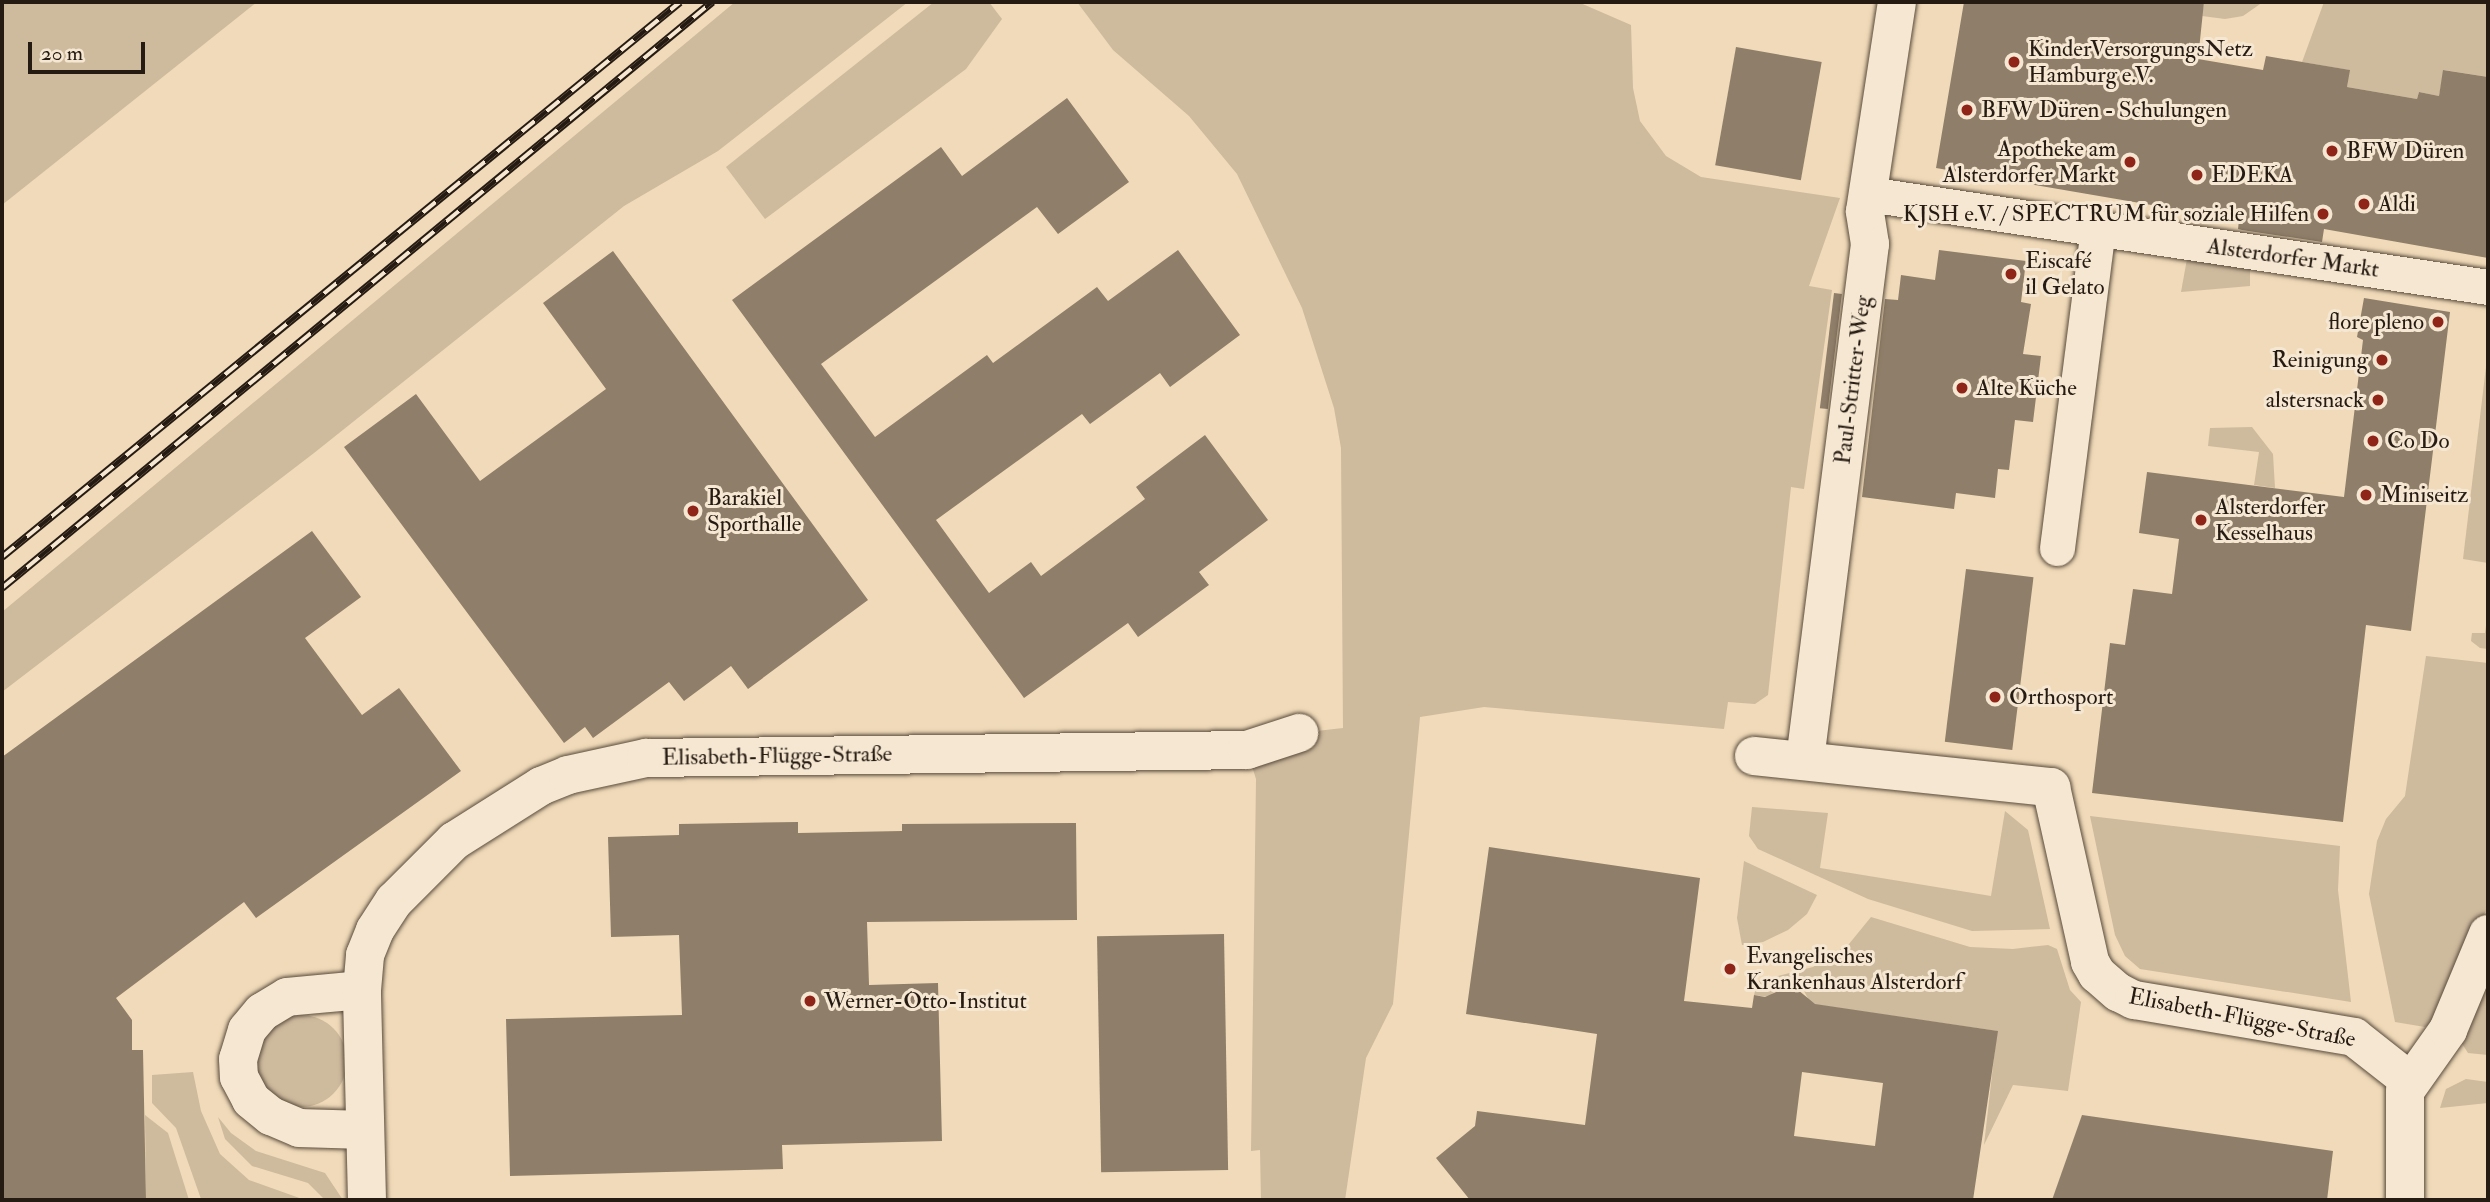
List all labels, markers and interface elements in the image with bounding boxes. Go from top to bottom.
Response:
scale bar [32,28,149,72]
place label: KinderVersorgungsNetz Hamburg e.V. [2028,35,2253,89]
text: 20 m [41,40,83,67]
marker: KinderVersorgungsNetz Hamburg e.V. [2006,54,2022,70]
place label: BFW Düren - Schulungen [1981,96,2227,124]
marker: BFW Düren - Schulungen [1959,102,1975,118]
place label: Apotheke am Alsterdorfer Markt [1943,135,2116,189]
place label: BFW Düren [2346,137,2464,165]
marker: BFW Düren [2324,143,2340,159]
marker: Apotheke am Alsterdorfer Markt [2122,154,2138,170]
place label: EDEKA [2211,161,2293,189]
marker: EDEKA [2189,167,2205,183]
place label: Aldi [2378,190,2416,218]
marker: Aldi [2356,196,2372,212]
place label: KJSH e.V. / SPECTRUM für soziale Hilfen [1903,200,2309,228]
marker: KJSH e.V. / SPECTRUM für soziale Hilfen [2315,206,2331,222]
street label: Alsterdorfer Markt [2205,232,2381,284]
place label: Eiscafé il Gelato [2025,247,2105,301]
marker: Eiscafé il Gelato [2003,266,2019,282]
street label: Paul-Stritter-Weg [1829,294,1877,466]
place label: flore pleno [2328,308,2424,336]
marker: flore pleno [2430,314,2446,330]
place label: Reinigung [2271,346,2368,374]
marker: Reinigung [2374,352,2390,368]
place label: Alte Küche [1976,374,2077,402]
marker: Alte Küche [1954,380,1970,396]
place label: alstersnack [2266,386,2364,414]
marker: alstersnack [2370,392,2386,408]
place label: Co Do [2387,427,2450,455]
marker: Co Do [2365,433,2381,449]
place label: Miniseitz [2380,481,2468,509]
place label: Barakiel Sporthalle [707,484,801,538]
marker: Miniseitz [2358,487,2374,503]
place label: Alsterdorfer Kesselhaus [2215,493,2325,547]
marker: Barakiel Sporthalle [685,503,701,519]
marker: Alsterdorfer Kesselhaus [2193,512,2209,528]
place label: Orthosport [2009,683,2113,711]
marker: Orthosport [1987,689,2003,705]
street label: Elisabeth-Flügge-Straße [662,740,892,772]
place label: Evangelisches Krankenhaus Alsterdorf [1746,942,1963,996]
marker: Evangelisches Krankenhaus Alsterdorf [1720,959,1740,979]
street label: Elisabeth-Flügge-Straße [2126,982,2358,1054]
place label: Werner-Otto-Institut [824,987,1027,1015]
marker: Werner-Otto-Institut [802,993,818,1009]

